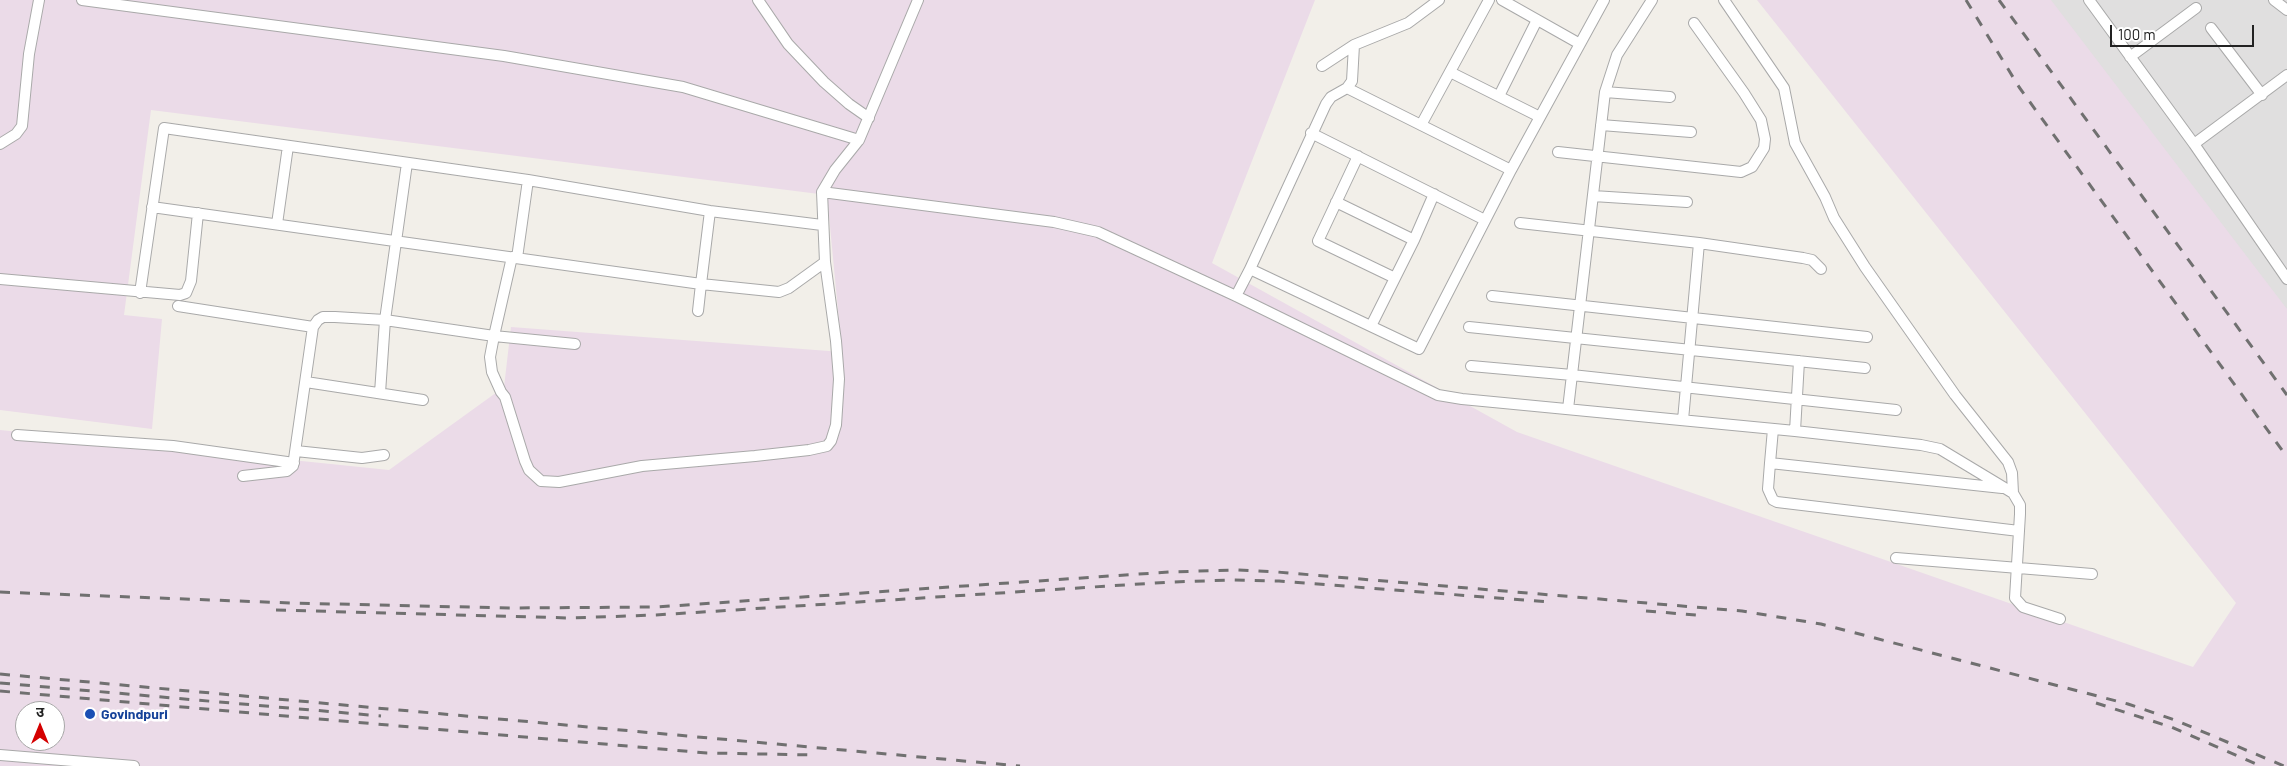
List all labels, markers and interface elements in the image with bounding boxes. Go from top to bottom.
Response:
scale bar [2112,15,2256,47]
text: 100 m [2118,25,2156,43]
north arrow [15,701,65,751]
text: उ [36,703,44,720]
place label: Govindpuri [101,706,168,722]
marker: Govindpuri [83,707,97,721]

